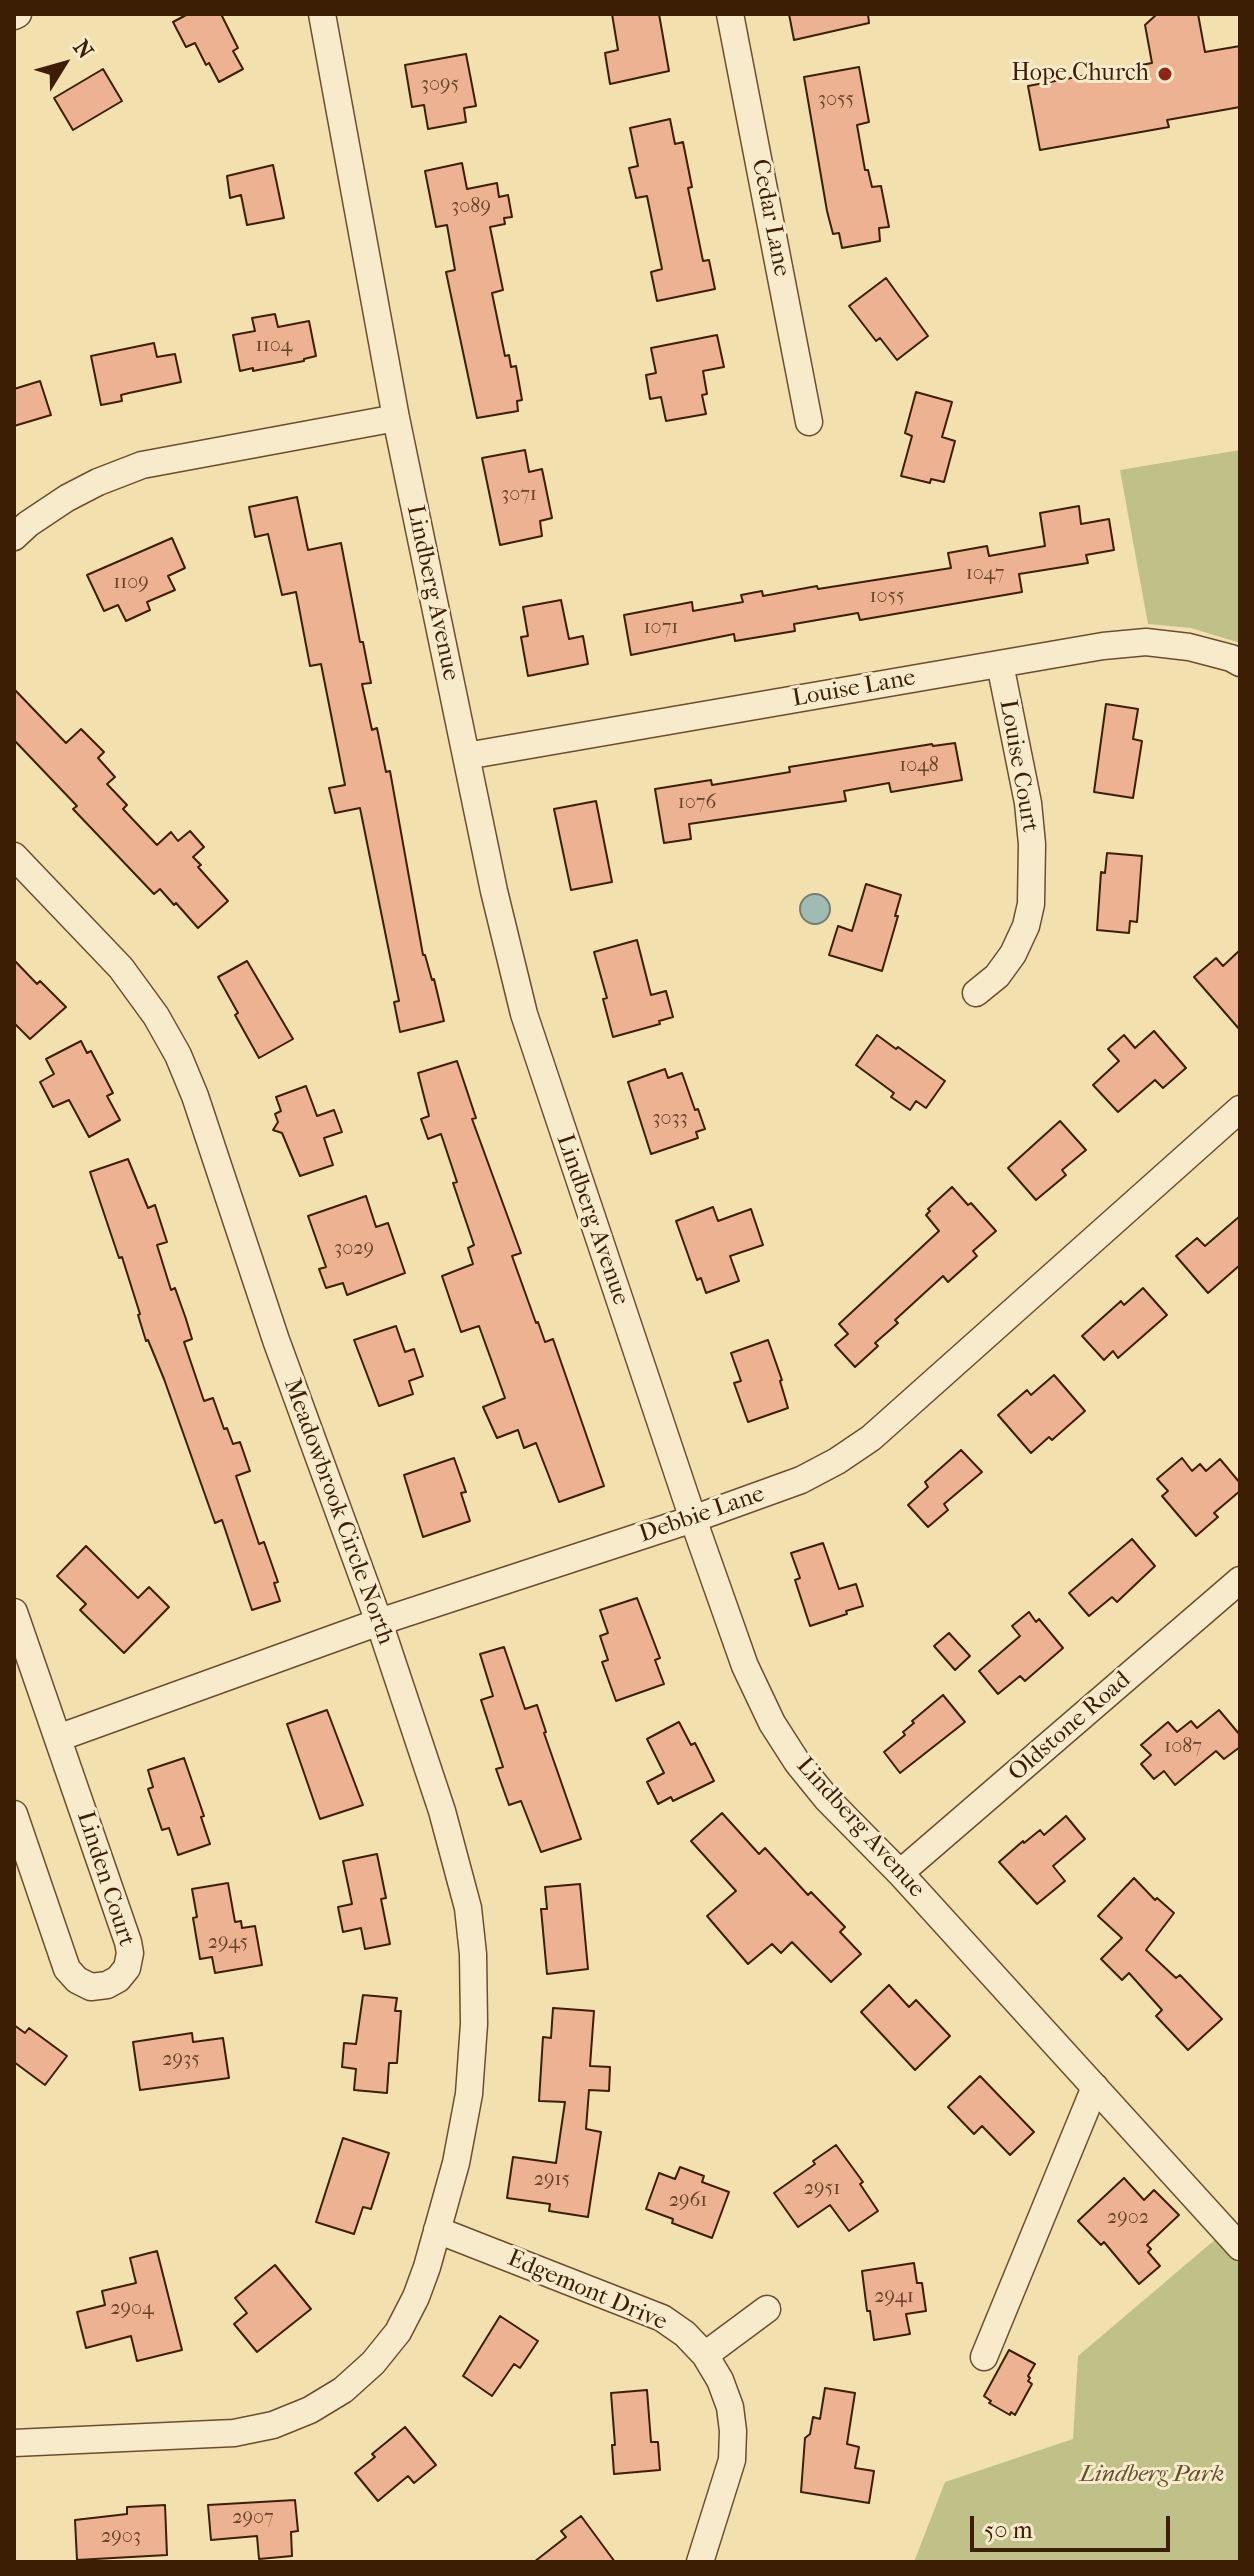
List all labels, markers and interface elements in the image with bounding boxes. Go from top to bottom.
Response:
north arrow [24,24,104,104]
text: N [68,35,99,64]
place label: Hope Church [1011,60,1149,88]
marker: Hope Church [1156,65,1174,83]
house number: 3095 [421,73,459,97]
house number: 3055 [818,88,854,112]
street label: Cedar Lane [745,157,795,279]
house number: 3089 [451,195,491,219]
house number: 1104 [256,334,292,358]
house number: 3071 [501,483,537,507]
street label: Lindberg Avenue [399,503,465,683]
house number: 1047 [966,562,1004,586]
house number: 1109 [113,571,149,595]
house number: 1055 [869,585,905,609]
house number: 1071 [644,616,678,640]
street label: Louise Lane [790,664,918,714]
street label: Louise Court [992,698,1044,834]
house number: 1048 [899,754,939,778]
house number: 1076 [678,791,716,815]
house number: 3033 [652,1107,688,1131]
street label: Lindberg Avenue [549,1131,635,1309]
house number: 3029 [334,1237,374,1261]
street label: Meadowbrook Circle North [276,1375,400,1649]
street label: Debbie Lane [636,1480,768,1550]
street label: Oldstone Road [1003,1666,1137,1788]
house number: 1087 [1164,1735,1202,1759]
street label: Lindberg Avenue [790,1752,930,1904]
street label: Linden Court [70,1808,140,1950]
house number: 2945 [208,1931,248,1955]
house number: 2935 [162,2048,200,2072]
house number: 2915 [534,2168,570,2192]
house number: 2951 [804,2177,840,2201]
house number: 2961 [669,2189,707,2213]
house number: 2902 [1107,2206,1149,2230]
street label: Edgemont Drive [503,2244,671,2338]
house number: 2941 [874,2285,914,2309]
house number: 2904 [110,2297,154,2321]
park label: Lindberg Park [1080,2461,1224,2489]
scale bar [974,2500,1174,2550]
house number: 2907 [232,2506,274,2530]
text: 50 m [984,2516,1033,2544]
house number: 2903 [101,2525,141,2549]

